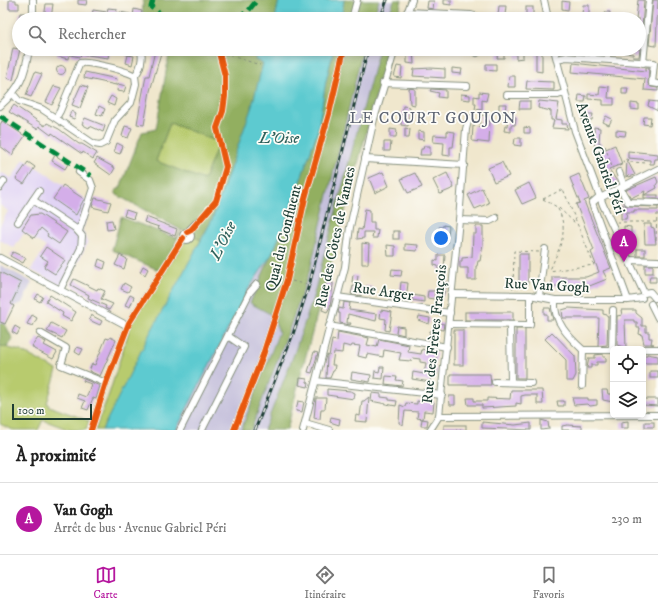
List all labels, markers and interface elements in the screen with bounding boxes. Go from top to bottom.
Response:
search box [12,12,646,56]
icon: search [26,23,48,45]
text: Rechercher [58,25,126,44]
street label: Avenue Gabriel Péri [571,100,630,217]
district label: LE COURT GOUJON [349,108,517,128]
water label: L’Oise [258,128,300,148]
street label: Rue des Côtes de Vannes [311,165,360,309]
street label: Quai du Confluent [261,183,306,293]
water label: L'Oise [205,218,241,264]
your location [431,228,451,248]
pin: A [611,229,637,262]
street label: Rue des Frères François [418,264,451,404]
street label: Rue Van Gogh [504,274,590,297]
street label: Rue Arger [351,278,415,305]
map controls [610,346,646,418]
button: locate [610,346,646,382]
button: layers [610,382,646,418]
scale bar [12,402,92,421]
text: 100 m [18,404,44,418]
text: À proximité [16,445,96,467]
text: Van Gogh [54,501,113,520]
text: A [25,511,33,527]
text: 230 m [611,511,642,527]
text: Arrêt de bus · Avenue Gabriel Péri [54,520,226,536]
tab: Carte [93,564,118,602]
tab: Itinéraire [305,564,346,602]
tab: Favoris [533,564,565,602]

